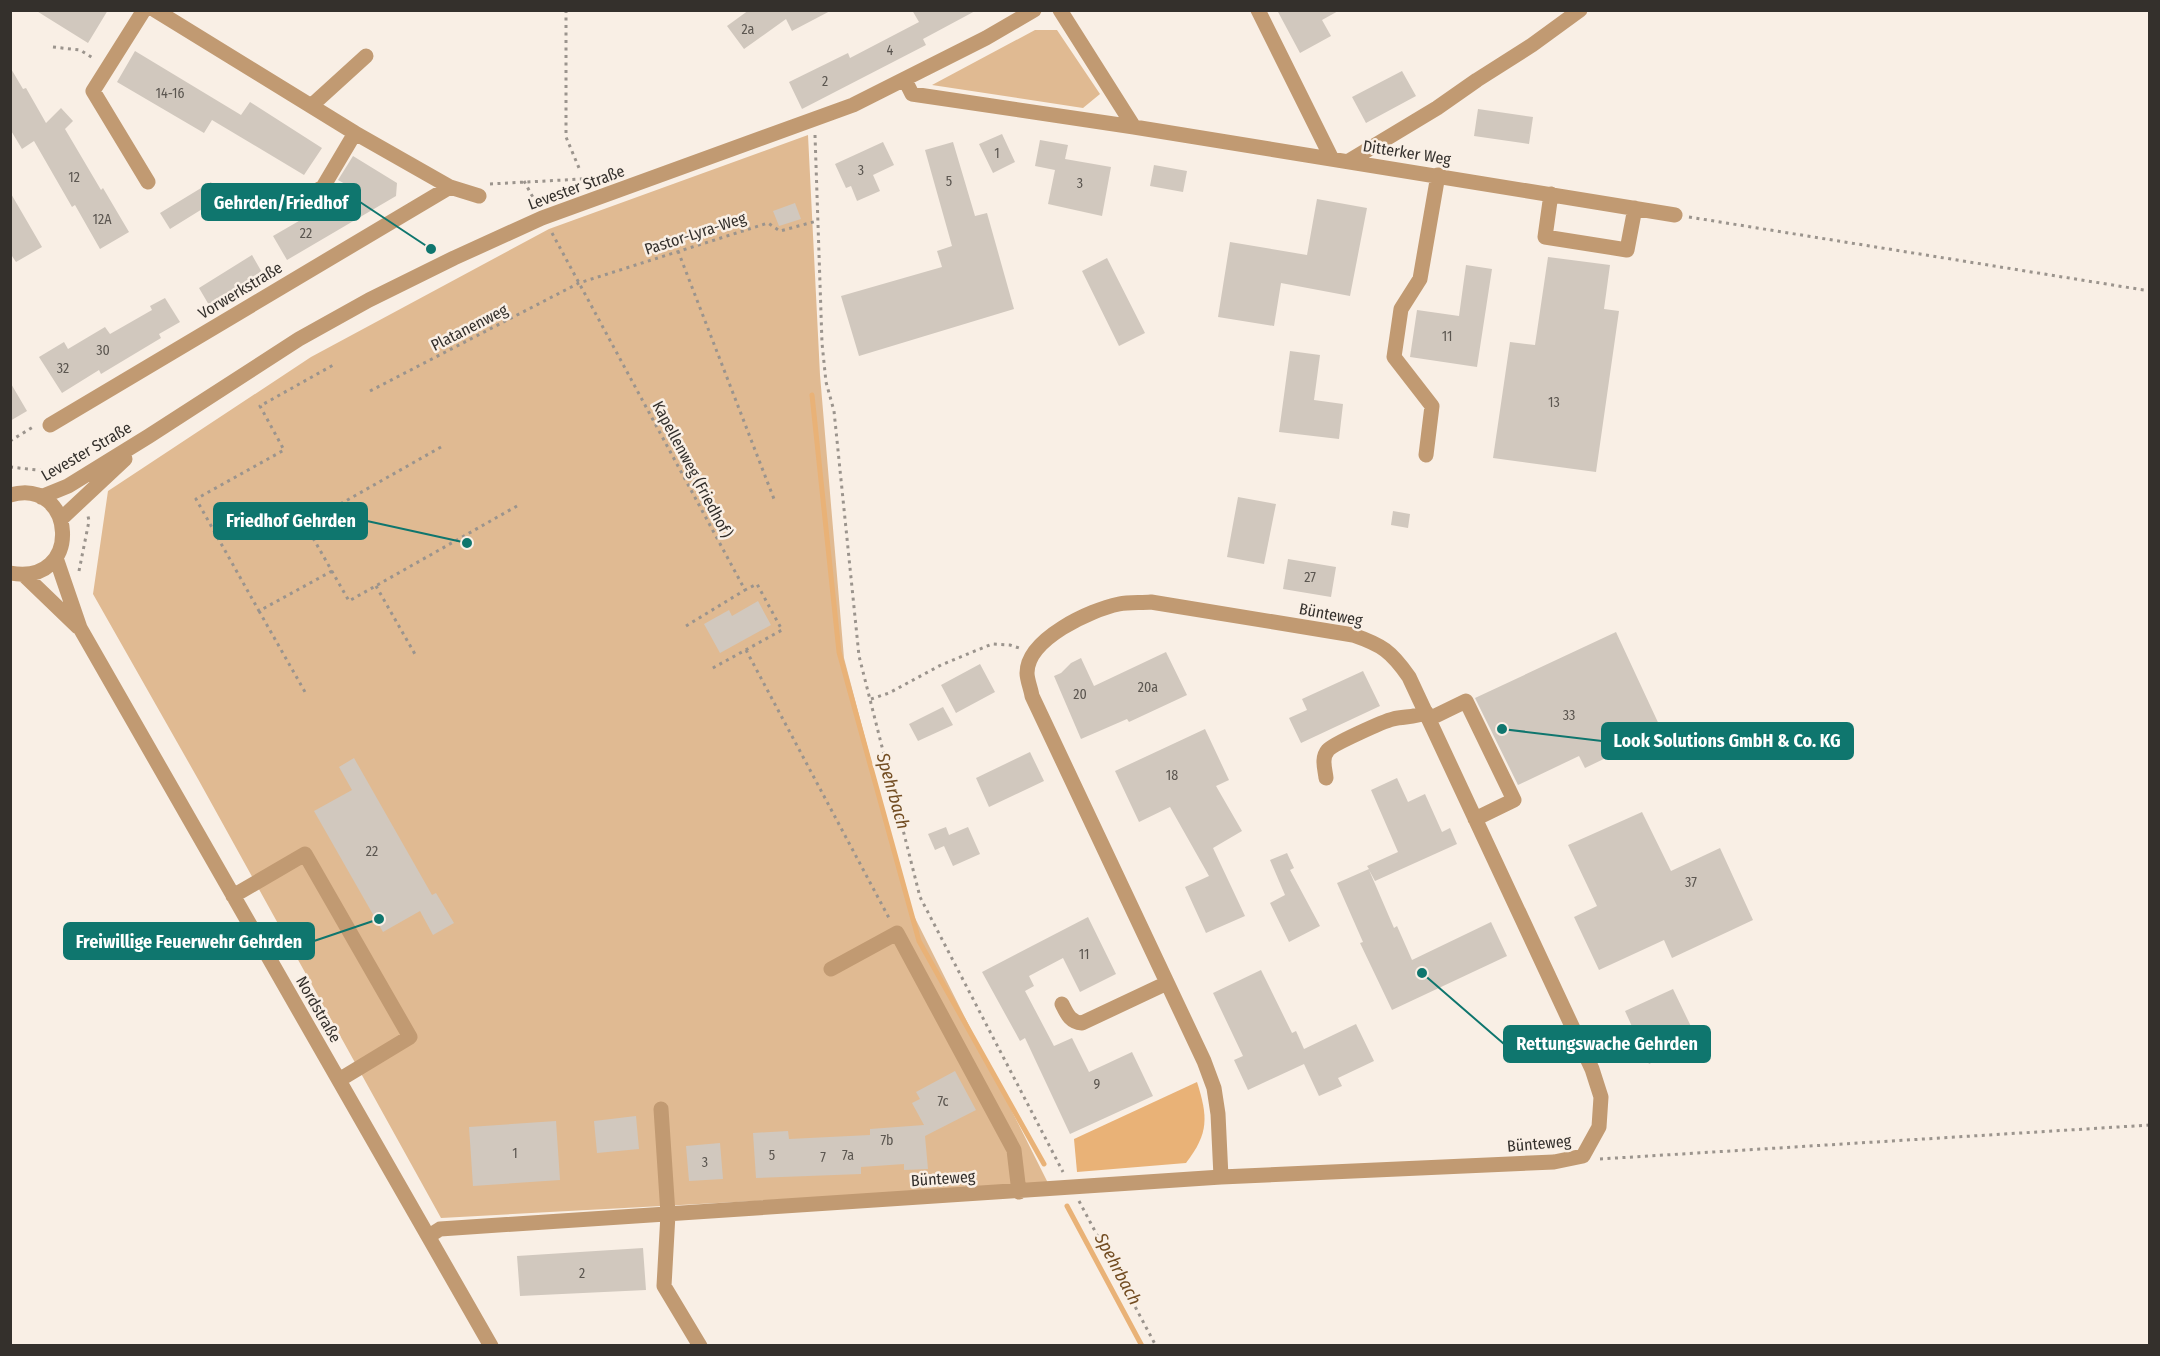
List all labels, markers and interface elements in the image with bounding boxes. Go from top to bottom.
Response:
house number: 2a [742,21,755,38]
house number: 4 [887,42,894,59]
house number: 2 [822,73,828,90]
house number: 14-16 [156,85,184,102]
street label: Ditterker Weg [1362,136,1453,169]
house number: 1 [994,145,1000,162]
street label: Levester Straße [525,161,627,214]
house number: 3 [858,162,864,179]
house number: 12 [68,169,80,186]
house number: 5 [946,173,952,190]
house number: 3 [1077,175,1083,192]
callout: Gehrden/Friedhof [202,184,360,220]
text: Gehrden/Friedhof [214,192,350,214]
street label: Pastor-Lyra-Weg [642,208,749,259]
house number: 12A [93,211,112,228]
house number: 22 [300,225,312,242]
street label: Vorwerkstraße [195,258,286,323]
street label: Platanenweg [428,300,511,355]
house number: 11 [1442,328,1452,345]
house number: 30 [96,342,110,359]
house number: 32 [57,360,69,377]
house number: 13 [1548,394,1560,411]
street label: Kapellenweg (Friedhof) [648,398,737,541]
street label: Levester Straße [38,418,135,485]
callout: Friedhof Gehrden [214,503,367,539]
text: Friedhof Gehrden [226,510,356,532]
house number: 27 [1304,569,1316,586]
street label: Bünteweg [1298,599,1365,630]
house number: 20a [1138,679,1158,696]
house number: 20 [1073,686,1087,703]
house number: 33 [1563,707,1575,724]
callout: Look Solutions GmbH & Co. KG [1602,723,1853,759]
text: Look Solutions GmbH & Co. KG [1613,730,1841,752]
water label: Spehrbach [871,749,914,832]
house number: 18 [1166,767,1178,784]
house number: 22 [366,843,378,860]
house number: 37 [1685,874,1697,891]
callout: Freiwillige Feuerwehr Gehrden [64,923,314,959]
text: Freiwillige Feuerwehr Gehrden [76,931,302,953]
house number: 11 [1079,946,1089,963]
street label: Nordstraße [292,973,345,1046]
callout: Rettungswache Gehrden [1504,1026,1710,1062]
text: Rettungswache Gehrden [1516,1033,1698,1055]
house number: 9 [1094,1076,1101,1093]
house number: 7c [937,1093,949,1110]
street label: Bünteweg [1506,1131,1572,1156]
house number: 7b [880,1132,894,1149]
house number: 1 [512,1145,518,1162]
house number: 5 [769,1147,775,1164]
house number: 7a [842,1147,854,1164]
house number: 7 [820,1149,826,1166]
house number: 3 [702,1154,708,1171]
street label: Bünteweg [910,1167,976,1190]
water label: Spehrbach [1089,1228,1146,1309]
house number: 2 [579,1265,585,1282]

